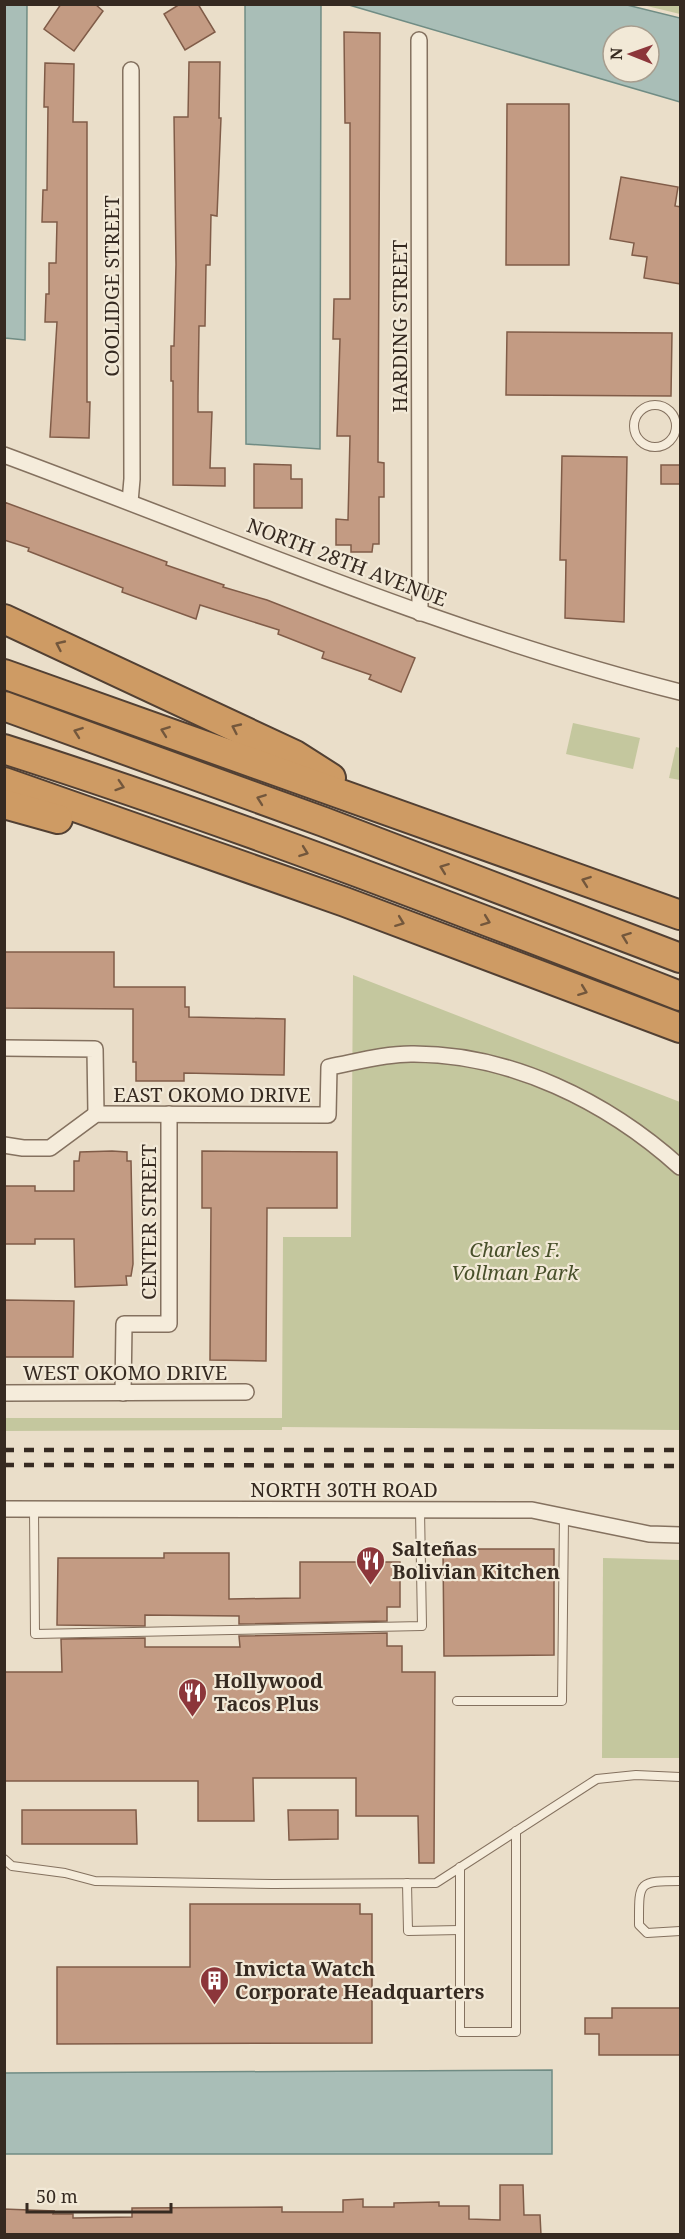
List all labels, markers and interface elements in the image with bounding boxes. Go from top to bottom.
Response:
north arrow [601,24,661,84]
text: N [605,47,627,60]
street label: COOLIDGE STREET [98,195,125,377]
street label: HARDING STREET [386,240,413,412]
street label: NORTH 28TH AVENUE [243,511,451,613]
one-way arrow [55,640,66,652]
one-way arrow [232,723,243,735]
one-way arrow [160,726,171,739]
one-way arrow [73,727,84,740]
one-way arrow [114,779,125,791]
one-way arrow [256,794,267,806]
one-way arrow [298,844,309,857]
one-way arrow [439,863,450,875]
one-way arrow [581,876,592,889]
one-way arrow [480,914,491,926]
one-way arrow [394,915,405,928]
one-way arrow [621,932,632,945]
one-way arrow [576,984,587,996]
street label: EAST OKOMO DRIVE [113,1081,311,1108]
street label: CENTER STREET [135,1144,162,1300]
park label: Charles F. Vollman Park [451,1236,579,1286]
street label: WEST OKOMO DRIVE [23,1359,227,1386]
street label: NORTH 30TH ROAD [250,1476,438,1503]
place label: Salteñas Bolivian Kitchen [392,1535,560,1585]
restaurant icon: Salteñas Bolivian Kitchen [355,1544,387,1586]
place label: Hollywood Tacos Plus [214,1667,323,1717]
restaurant icon: Hollywood Tacos Plus [177,1676,209,1718]
place label: Invicta Watch Corporate Headquarters [235,1955,484,2005]
building icon: Invicta Watch Corporate Headquarters [198,1964,230,2006]
scale bar [27,2176,171,2214]
text: 50 m [36,2184,78,2208]

